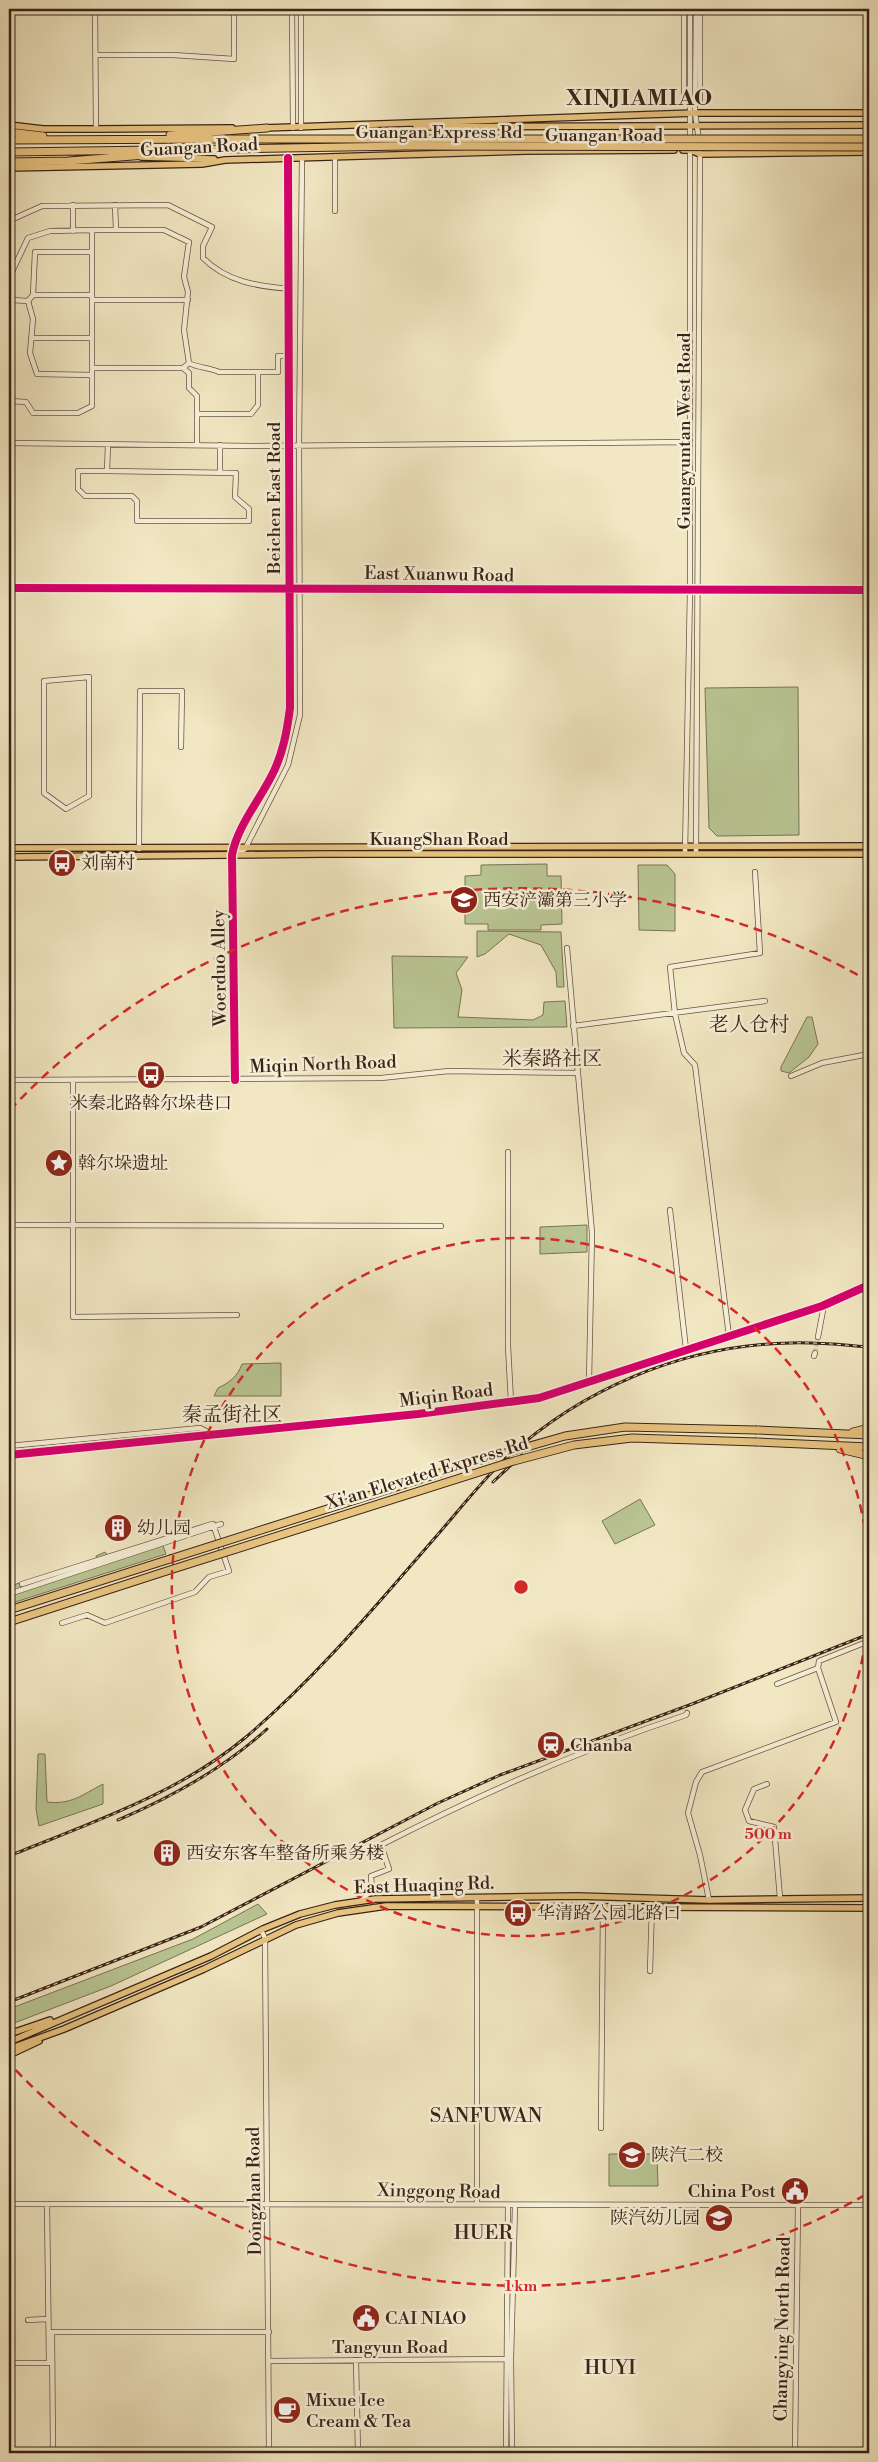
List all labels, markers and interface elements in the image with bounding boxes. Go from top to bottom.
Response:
district label: XINJIAMIAO [566,85,713,112]
street label: Guangan Express Rd [355,121,523,144]
street label: Guangan Road [545,124,664,147]
street label: Guangan Road [140,133,259,162]
street label: Guangyuntan West Road [673,332,696,529]
street label: Beichen East Road [263,421,286,575]
street label: East Xuanwu Road [364,562,515,587]
street label: KuangShan Road [369,828,509,851]
bus stop icon: 刘南村 [47,848,77,878]
place label: 刘南村 [81,852,135,875]
school or university icon: 西安浐灞第三小学 [449,885,479,915]
place label: 西安浐灞第三小学 [483,889,627,912]
street label: Woerduo Alley [207,909,232,1028]
district label: 老人仓村 [709,1013,789,1038]
district label: 米秦路社区 [502,1047,602,1072]
street label: Miqin North Road [249,1050,398,1079]
bus stop icon: 米秦北路斡尔垛巷口 [136,1060,166,1090]
place label: 米秦北路斡尔垛巷口 [70,1092,232,1115]
place icon: 斡尔垛遗址 [44,1148,74,1178]
place label: 斡尔垛遗址 [78,1152,168,1175]
street label: Miqin Road [398,1378,495,1413]
district label: 秦孟街社区 [182,1403,282,1428]
street label: Xi'an Elevated Express Rd [322,1431,532,1516]
building icon: 幼儿园 [103,1513,133,1543]
place label: 幼儿园 [137,1517,191,1540]
centre of rings [512,1578,530,1596]
station icon: Chanba [536,1730,566,1760]
place label: Chanba [570,1734,633,1757]
text: 500 m [744,1825,792,1844]
building icon: 西安东客车整备所乘务楼 [152,1838,182,1868]
place label: 西安东客车整备所乘务楼 [186,1842,384,1865]
street label: East Huaqing Rd. [354,1872,495,1899]
bus stop icon: 华清路公园北路口 [503,1898,533,1928]
place label: 华清路公园北路口 [537,1902,681,1925]
district label: SANFUWAN [430,2104,542,2129]
street label: Dongzhan Road [242,2126,267,2256]
school or university icon: 陕汽二校 [617,2140,647,2170]
place label: 陕汽二校 [651,2144,723,2167]
public building icon: China Post [780,2176,810,2206]
street label: Xinggong Road [376,2179,501,2204]
place label: China Post [688,2180,777,2203]
school or university icon: 陕汽幼儿园 [704,2203,734,2233]
place label: 陕汽幼儿园 [610,2207,700,2230]
district label: HUER [454,2221,513,2246]
street label: Changying North Road [769,2236,796,2422]
text: 1 km [505,2277,538,2296]
public building icon: CAI NIAO [351,2303,381,2333]
place label: CAI NIAO [385,2307,466,2330]
street label: Tangyun Road [332,2336,449,2359]
district label: HUYI [584,2356,636,2381]
place label: Mixue Ice Cream & Tea [306,2389,412,2433]
cafe icon: Mixue Ice Cream & Tea [272,2395,302,2425]

